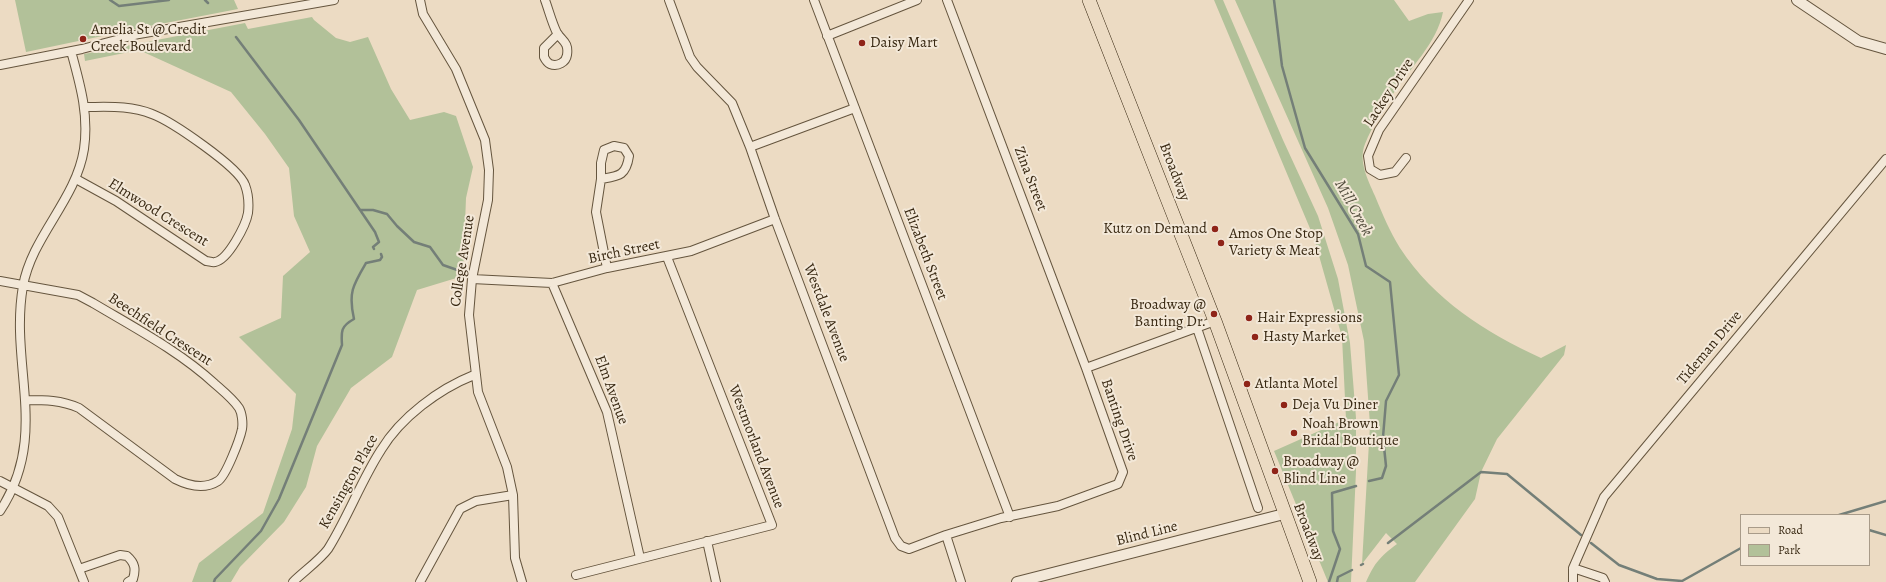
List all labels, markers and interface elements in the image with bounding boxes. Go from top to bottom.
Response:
place label: Amelia St @ Credit Creek Boulevard [91,21,206,56]
marker: Amelia St @ Credit Creek Boulevard [78,34,88,44]
place label: Daisy Mart [870,34,938,52]
marker: Daisy Mart [857,38,867,48]
street label: Lackey Drive [1360,55,1418,131]
street label: Broadway [1155,140,1193,204]
street label: Zina Street [1009,144,1051,214]
street label: Elmwood Crescent [105,175,211,251]
water label: Mill Creek [1330,177,1376,239]
street label: Elizabeth Street [899,205,951,303]
street label: College Avenue [447,214,479,308]
place label: Kutz on Demand [1103,220,1207,238]
marker: Kutz on Demand [1210,224,1220,234]
place label: Amos One Stop Variety & Meat [1229,225,1323,260]
street label: Birch Street [586,236,662,268]
marker: Amos One Stop Variety & Meat [1216,238,1226,248]
street label: Westdale Avenue [799,261,853,365]
street label: Beechfield Crescent [105,290,215,370]
place label: Broadway @ Banting Dr. [1130,296,1206,331]
street label: Tideman Drive [1674,307,1746,389]
marker: Broadway @ Banting Dr. [1209,309,1219,319]
place label: Hair Expressions [1257,309,1362,327]
marker: Hair Expressions [1244,313,1254,323]
place label: Hasty Market [1263,328,1346,346]
marker: Hasty Market [1250,332,1260,342]
street label: Elm Avenue [590,353,632,427]
place label: Atlanta Motel [1255,375,1338,393]
street label: Banting Drive [1097,377,1141,463]
marker: Atlanta Motel [1242,379,1252,389]
street label: Westmorland Avenue [724,383,788,511]
place label: Deja Vu Diner [1292,396,1378,414]
marker: Deja Vu Diner [1279,400,1289,410]
place label: Noah Brown Bridal Boutique [1302,415,1399,450]
marker: Noah Brown Bridal Boutique [1289,428,1299,438]
street label: Kensington Place [316,432,382,532]
place label: Broadway @ Blind Line [1283,453,1359,488]
marker: Broadway @ Blind Line [1270,466,1280,476]
street label: Broadway [1289,500,1327,564]
legend [1740,514,1870,566]
street label: Blind Line [1114,518,1180,550]
text: Road [1778,522,1803,538]
text: Park [1778,542,1801,558]

